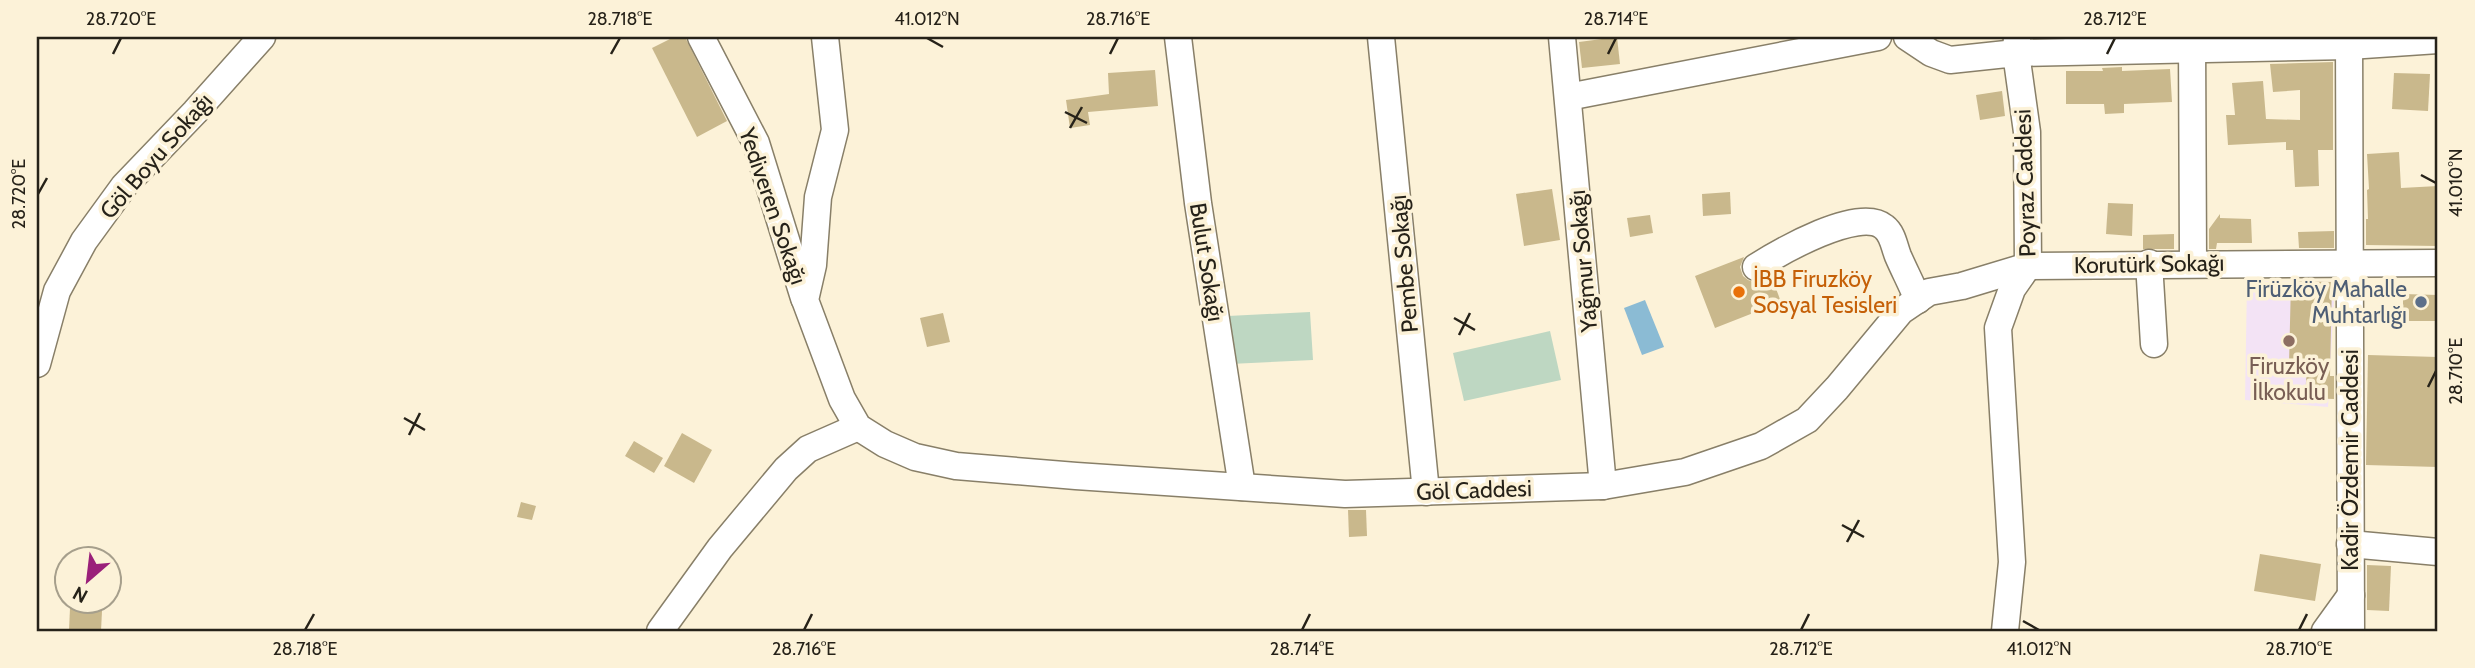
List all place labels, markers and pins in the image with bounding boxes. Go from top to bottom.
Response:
place label: İBB Firuzköy Sosyal Tesisleri [1753,265,1897,319]
place label: Firüzköy Mahalle Muhtarlığı [2246,275,2407,329]
marker: İBB Firuzköy Sosyal Tesisleri [1731,284,1747,300]
marker: Firüzköy Mahalle Muhtarlığı [2413,294,2429,310]
marker: Firuzköy İlkokulu [2281,333,2297,349]
place label: Firuzköy İlkokulu [2249,352,2330,406]

